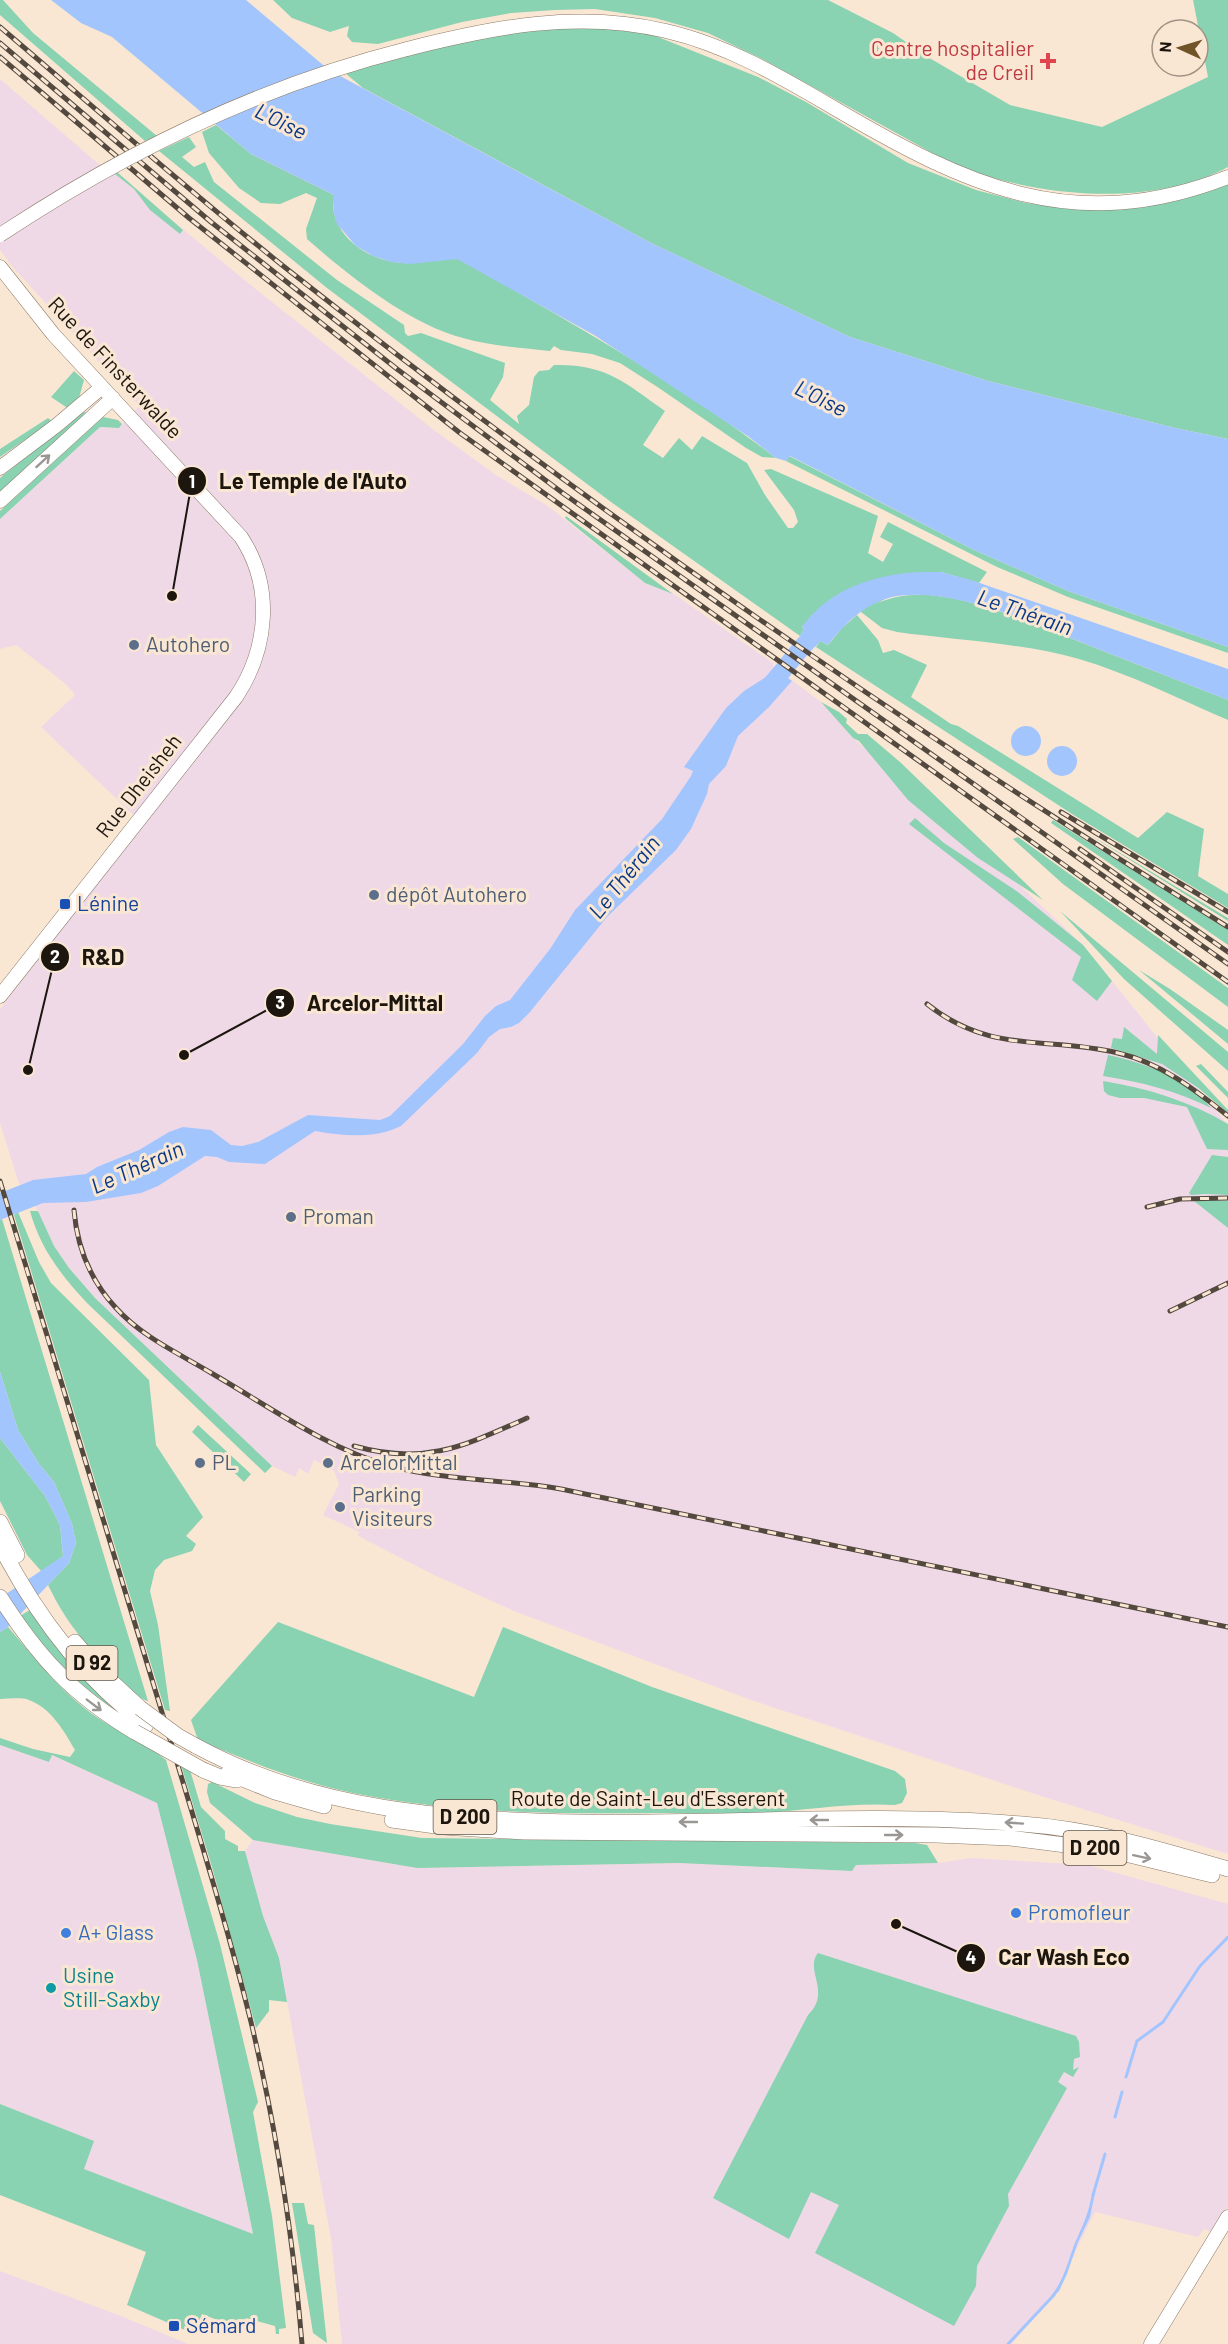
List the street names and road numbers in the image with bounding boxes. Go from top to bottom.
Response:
street label: Rue de Finsterwalde [44,291,188,443]
street label: Rue Dheisheh [90,729,186,842]
road number: D 92 [66,1646,118,1680]
street label: Route de Saint-Leu d'Esserent [511,1785,785,1810]
road number: D 200 [434,1800,496,1834]
road number: D 200 [1064,1831,1126,1865]

